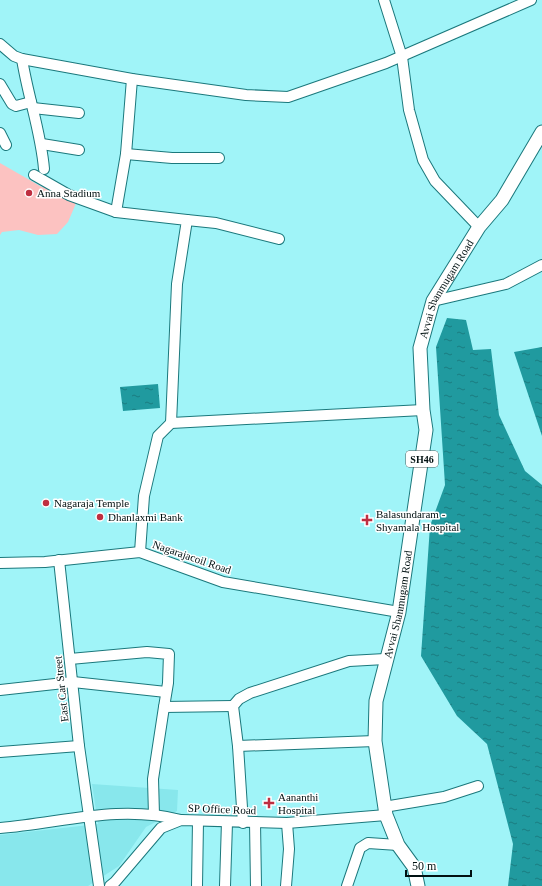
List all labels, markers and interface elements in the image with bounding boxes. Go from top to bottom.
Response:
place label: Anna Stadium [37,187,101,199]
marker: Anna Stadium [24,188,34,198]
street label: Avvai Shanmugam Road [417,237,476,340]
road number: SH46 [406,451,438,467]
place label: Nagaraja Temple [54,497,129,509]
marker: Nagaraja Temple [41,498,51,508]
place label: Balasundaram - Shyamala Hospital [376,508,459,533]
place label: Dhanlaxmi Bank [108,511,183,523]
marker: Dhanlaxmi Bank [95,512,105,522]
marker: Balasundaram - Shyamala Hospital [361,514,373,526]
street label: Nagarajacoil Road [151,538,233,576]
street label: Avvai Shanmugam Road [381,549,414,660]
street label: East Car Street [52,656,70,722]
place label: Aananthi Hospital [278,791,318,816]
marker: Aananthi Hospital [263,797,275,809]
street label: SP Office Road [188,802,257,816]
scale bar [406,852,471,878]
text: 50 m [412,859,437,873]

